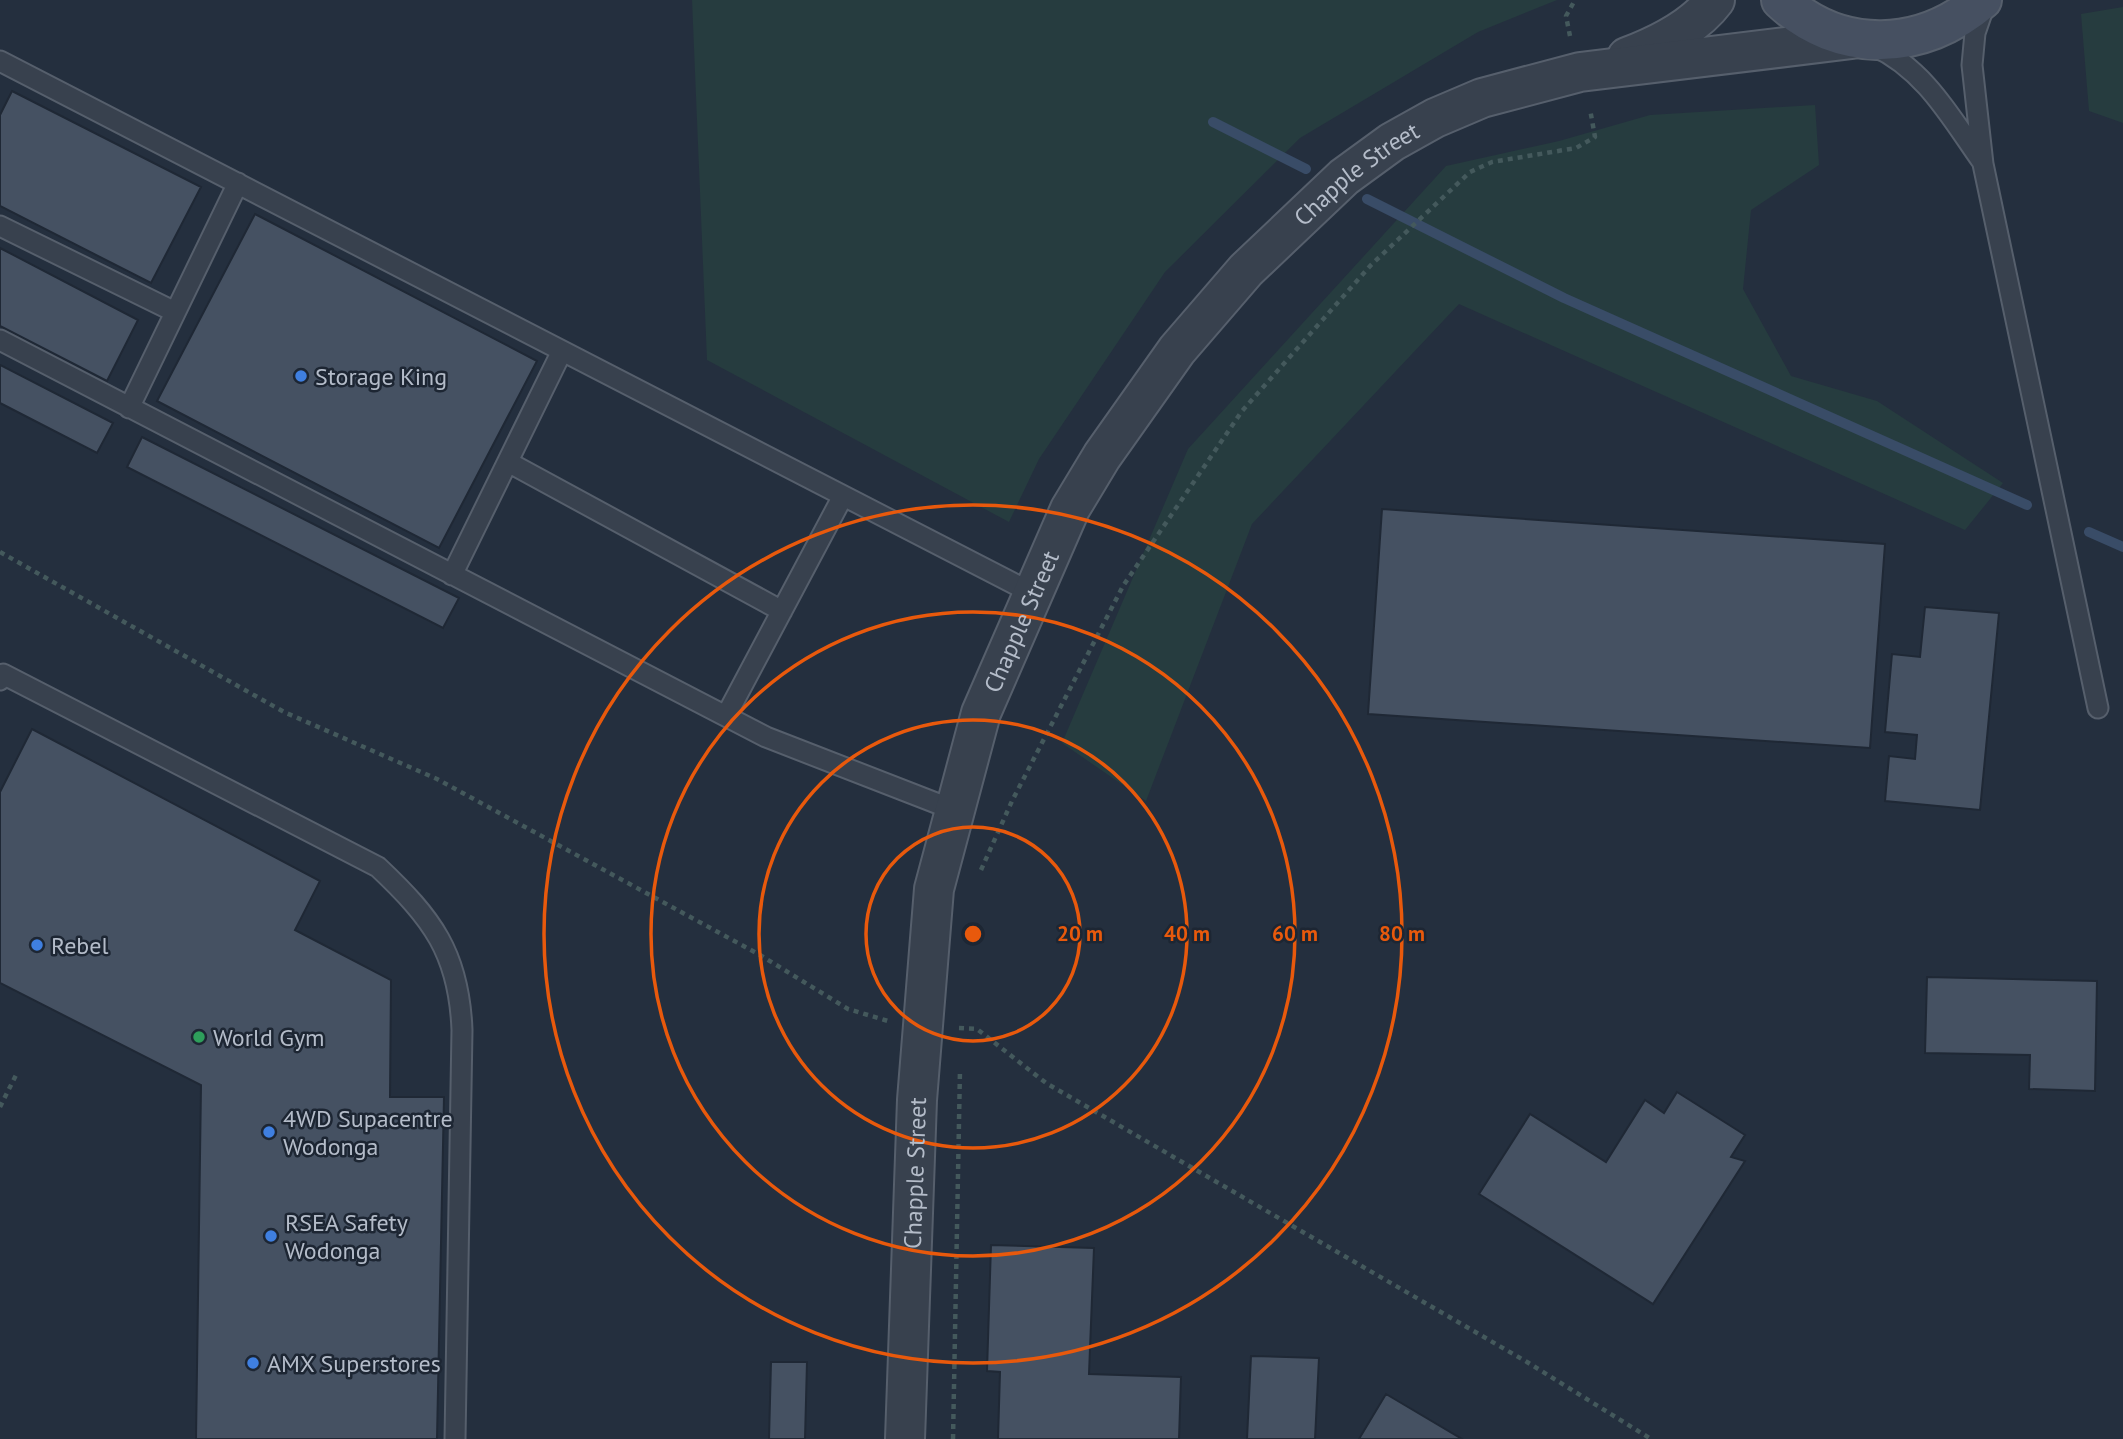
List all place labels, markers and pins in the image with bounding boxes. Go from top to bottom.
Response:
place label: Storage King [315,361,447,392]
marker: Storage King [293,368,309,384]
centre of rings [961,922,985,946]
place label: Rebel [51,930,108,961]
marker: Rebel [29,937,45,953]
place label: World Gym [213,1022,325,1053]
marker: World Gym [191,1029,207,1045]
place label: 4WD Supacentre Wodonga [283,1103,453,1162]
marker: 4WD Supacentre Wodonga [261,1124,277,1140]
place label: RSEA Safety Wodonga [285,1207,408,1266]
marker: RSEA Safety Wodonga [263,1228,279,1244]
place label: AMX Superstores [267,1348,441,1379]
marker: AMX Superstores [245,1355,261,1371]

